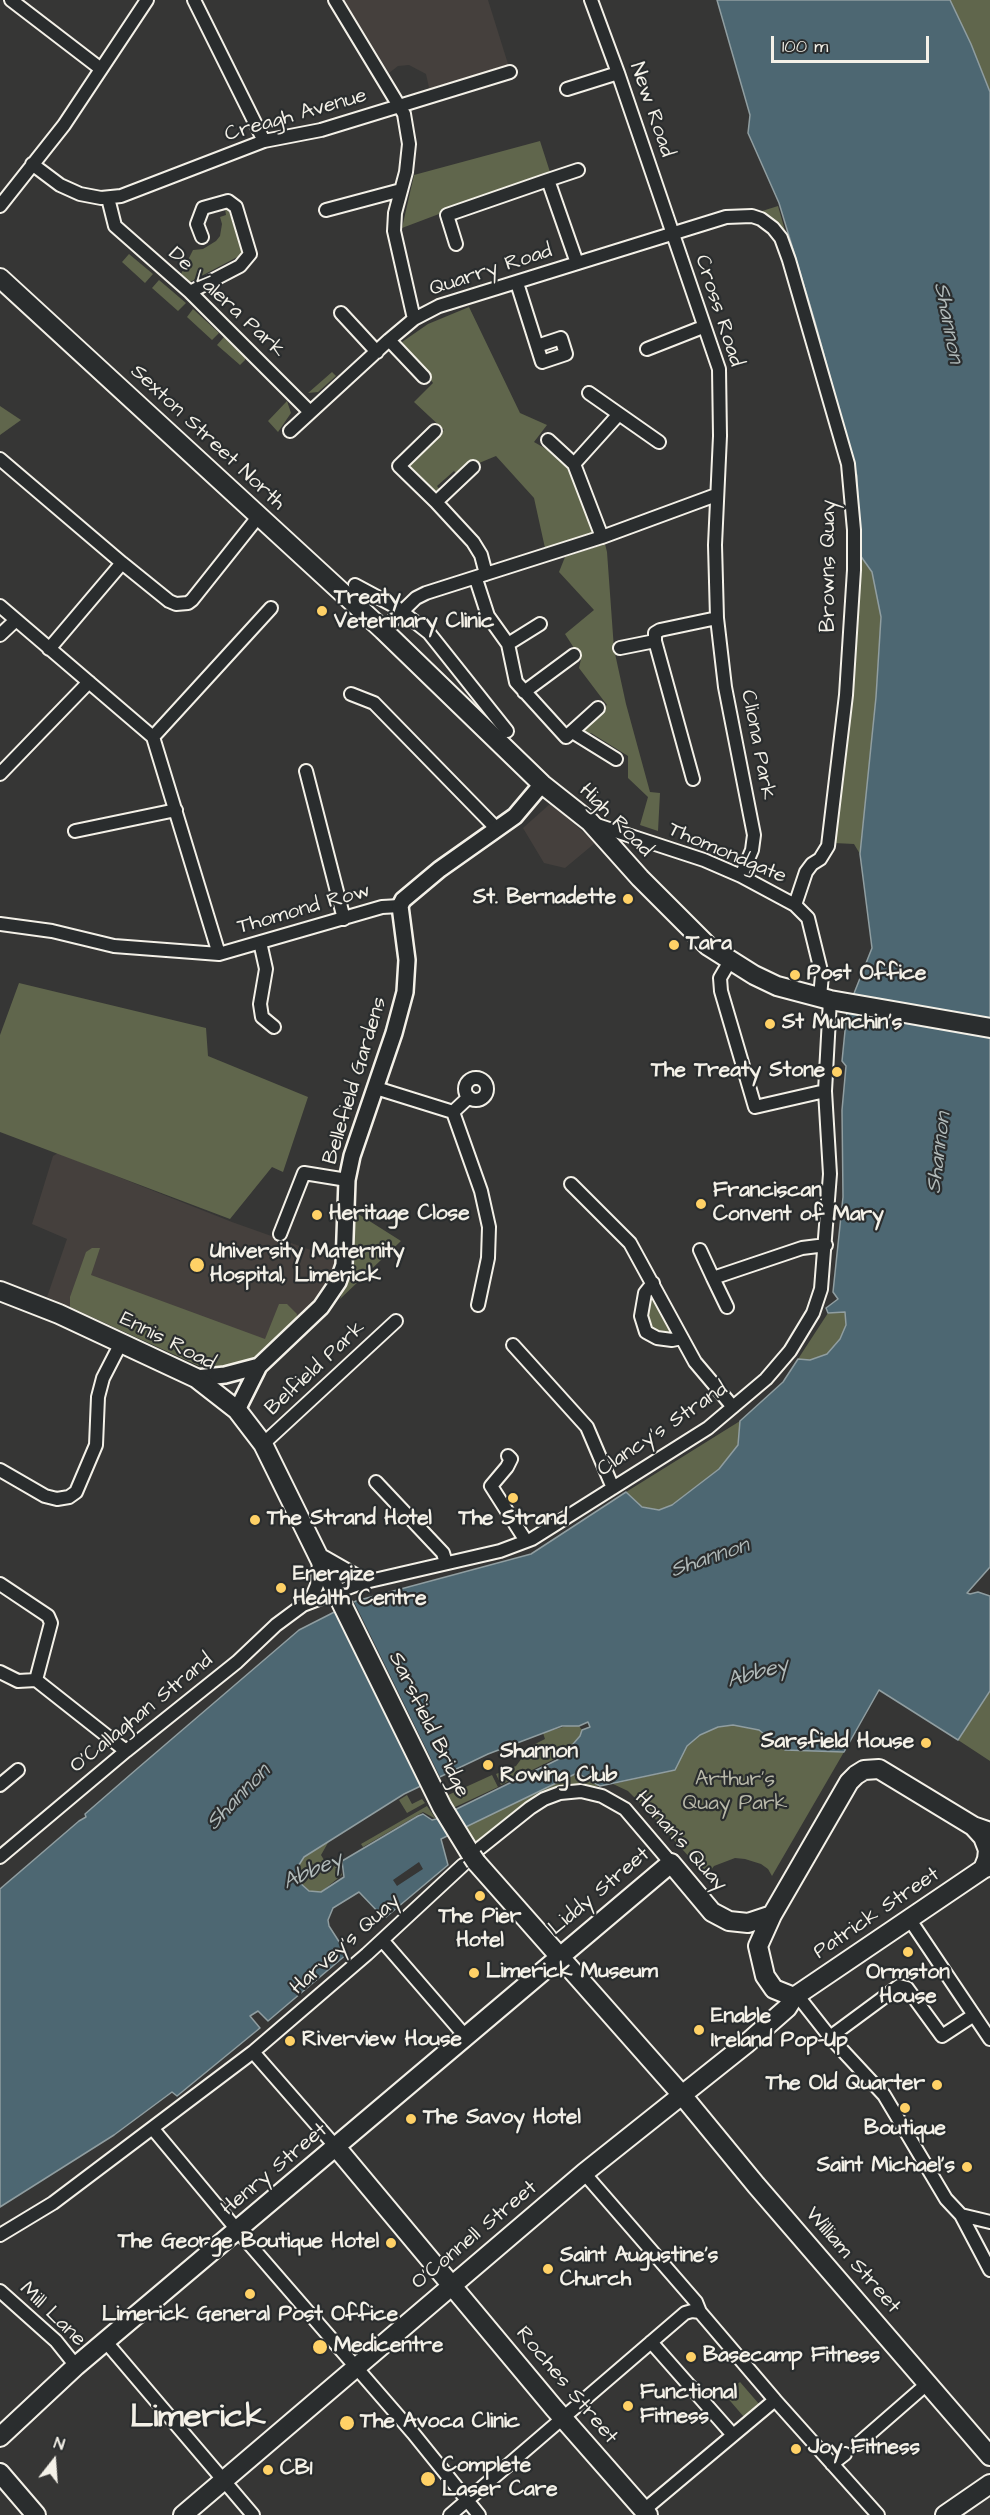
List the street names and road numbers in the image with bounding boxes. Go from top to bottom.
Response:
street label: New Road [623,59,679,161]
street label: Creagh Avenue [222,84,370,148]
street label: Quarry Road [426,239,556,303]
street label: De Valera Park [162,242,290,364]
street label: Cross Road [688,252,748,370]
street label: Sexton Street North [124,360,290,516]
street label: Browns Quay [817,500,843,632]
street label: Cliona Park [734,688,780,802]
street label: High Road [573,779,657,863]
street label: Thomondgate [664,818,790,890]
street label: Thomond Row [235,879,373,941]
street label: Bellefield Gardens [319,994,393,1168]
street label: Ennis Road [115,1307,219,1377]
street label: Belfield Park [261,1316,371,1422]
street label: Clancy's Strand [593,1377,733,1483]
street label: Sarsfield Bridge [382,1648,474,1802]
street label: O'Callaghan Strand [65,1649,219,1779]
street label: Honan's Quay [628,1787,732,1897]
street label: Liddy Street [544,1843,656,1941]
street label: Patrick Street [809,1863,945,1965]
street label: Harvey's Quay [286,1889,406,2001]
street label: Henry Street [217,2118,333,2222]
street label: O'Connell Street [407,2176,543,2296]
street label: William Street [799,2203,905,2319]
street label: Mill Lane [14,2277,90,2353]
street label: Roches Street [510,2322,622,2450]

